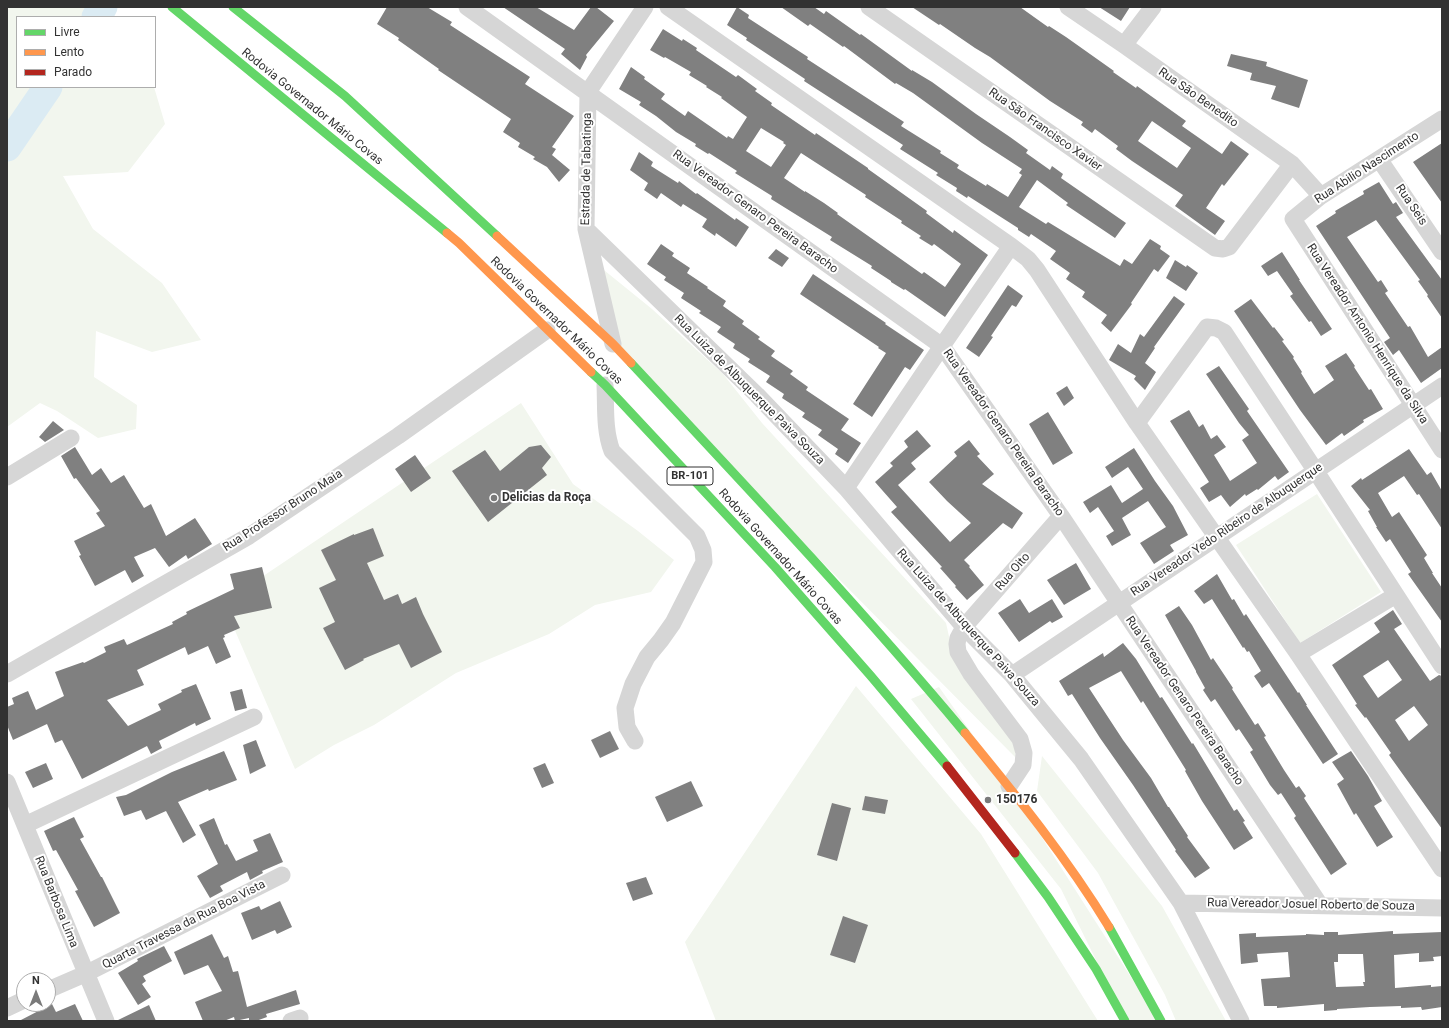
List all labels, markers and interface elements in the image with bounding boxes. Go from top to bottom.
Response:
legend [16,16,156,88]
text: Livre [54,25,80,39]
text: Lento [54,45,84,59]
street label: Rodovia Governador Mário Covas [238,45,386,169]
text: Parado [54,65,92,79]
street label: Rua São Benedito [1155,65,1241,131]
street label: Rua São Francisco Xavier [986,85,1104,175]
street label: Estrada de Tabatinga [579,113,595,225]
street label: Rua Abilio Nascimento [1312,129,1422,207]
street label: Rua Vereador Genaro Pereira Baracho [670,147,840,277]
street label: Rua Seis [1392,182,1430,228]
street label: Rua Vereador Antonio Henrique da Silva [1303,241,1431,427]
street label: Rodovia Governador Mário Covas [487,254,625,388]
street label: Rua Luiza de Albuquerque Paiva Souza [671,312,827,468]
street label: Rua Vereador Genaro Pereira Baracho [940,347,1066,519]
street label: Rua Vereador Yedo Ribeiro de Albuquerque [1128,460,1326,600]
street label: Rua Professor Bruno Maia [221,467,345,555]
road number: BR-101 [667,467,713,485]
street label: Rodovia Governador Mário Covas [715,486,845,628]
place label: Delicias da Roça [502,491,591,505]
marker: Delicias da Roça [489,493,499,503]
street label: Rua Luiza de Albuquerque Paiva Souza [893,546,1043,710]
street label: Rua Oito [993,550,1033,594]
street label: Rua Vereador Genaro Pereira Baracho [1122,614,1246,788]
place label: 150176 [996,793,1037,807]
marker: 150176 [983,795,993,805]
street label: Rua Barbosa Lima [31,854,81,950]
street label: Quarta Travessa da Rua Boa Vista [100,878,268,972]
street label: Rua Vereador Josuel Roberto de Souza [1207,896,1415,914]
north arrow [16,972,56,1012]
text: N [32,974,40,987]

